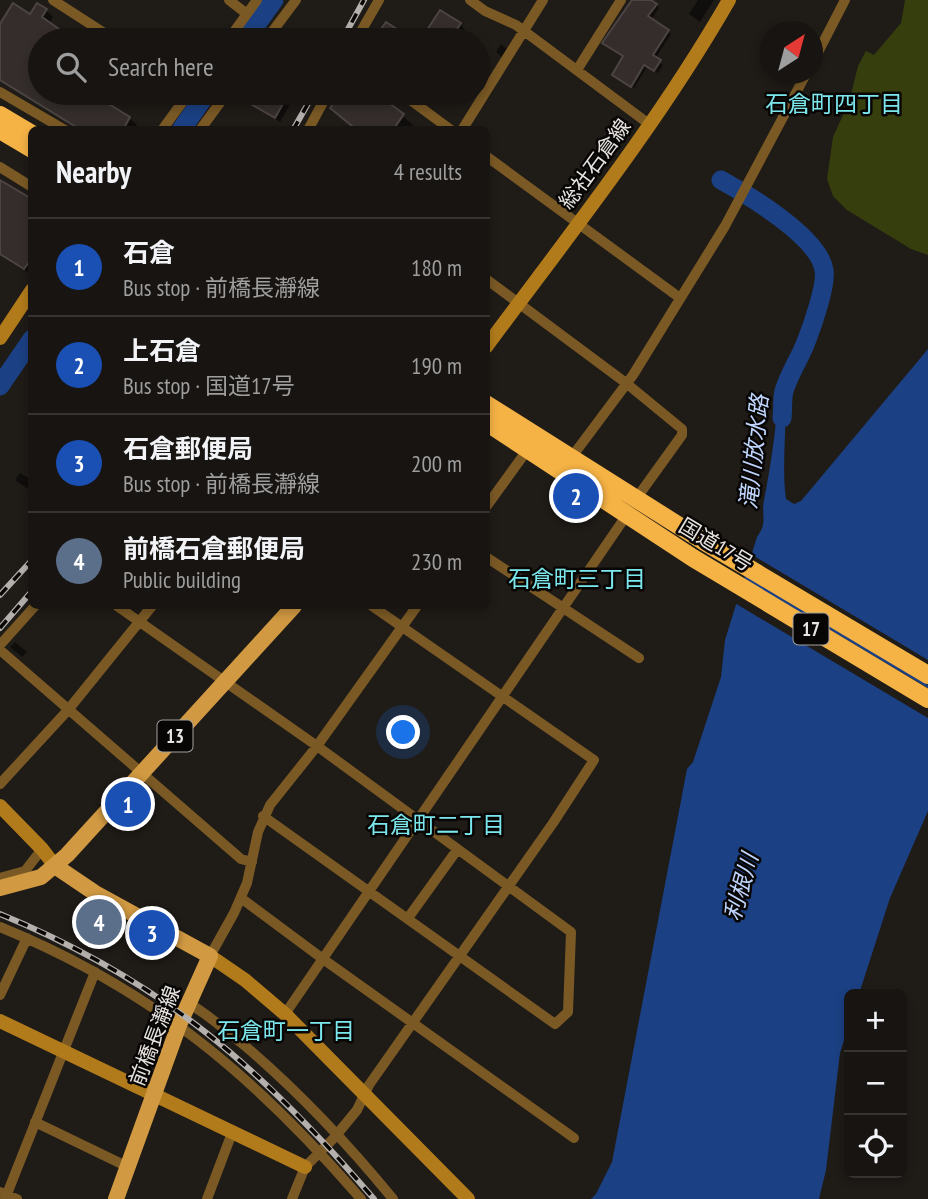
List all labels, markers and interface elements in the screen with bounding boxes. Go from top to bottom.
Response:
north arrow [760,21,823,84]
search box [28,28,490,105]
icon: search [52,48,90,86]
text: Search here [108,50,214,83]
district label: 石倉町四丁目 [765,89,903,118]
street label: 総社石倉線 [553,113,636,214]
text: Nearby [56,152,131,191]
text: 4 results [394,157,462,186]
text: 石倉 [123,236,175,269]
text: 1 [74,253,85,282]
text: 180 m [411,253,462,282]
text: Bus stop · 前橋長瀞線 [123,273,320,302]
text: 上石倉 [123,334,201,367]
text: 2 [74,351,85,380]
text: 190 m [411,351,462,380]
text: Bus stop · 国道17号 [123,371,295,400]
water label: 滝川放水路 [733,391,774,511]
text: 石倉郵便局 [123,432,253,465]
text: 3 [74,449,85,478]
text: 200 m [411,449,462,478]
text: Bus stop · 前橋長瀞線 [123,469,320,498]
pin: 2 [553,470,599,522]
street label: 国道17号 [674,512,758,577]
text: 前橋石倉郵便局 [123,532,305,565]
text: 4 [74,547,85,576]
text: 230 m [411,547,462,576]
district label: 石倉町三丁目 [508,564,646,593]
text: Public building [123,565,241,594]
road number: 17 [794,614,828,644]
your location [386,715,420,749]
road number: 13 [158,720,192,751]
pin: 1 [105,778,151,830]
district label: 石倉町二丁目 [367,810,505,839]
water label: 利根川 [717,847,765,924]
pin: 4 [76,896,122,948]
pin: 3 [129,907,175,959]
street label: 前橋長瀞線 [123,982,186,1090]
map controls [844,989,907,1178]
button: + [844,989,907,1052]
district label: 石倉町一丁目 [217,1016,355,1045]
button: − [844,1052,907,1115]
button: locate [844,1115,907,1178]

